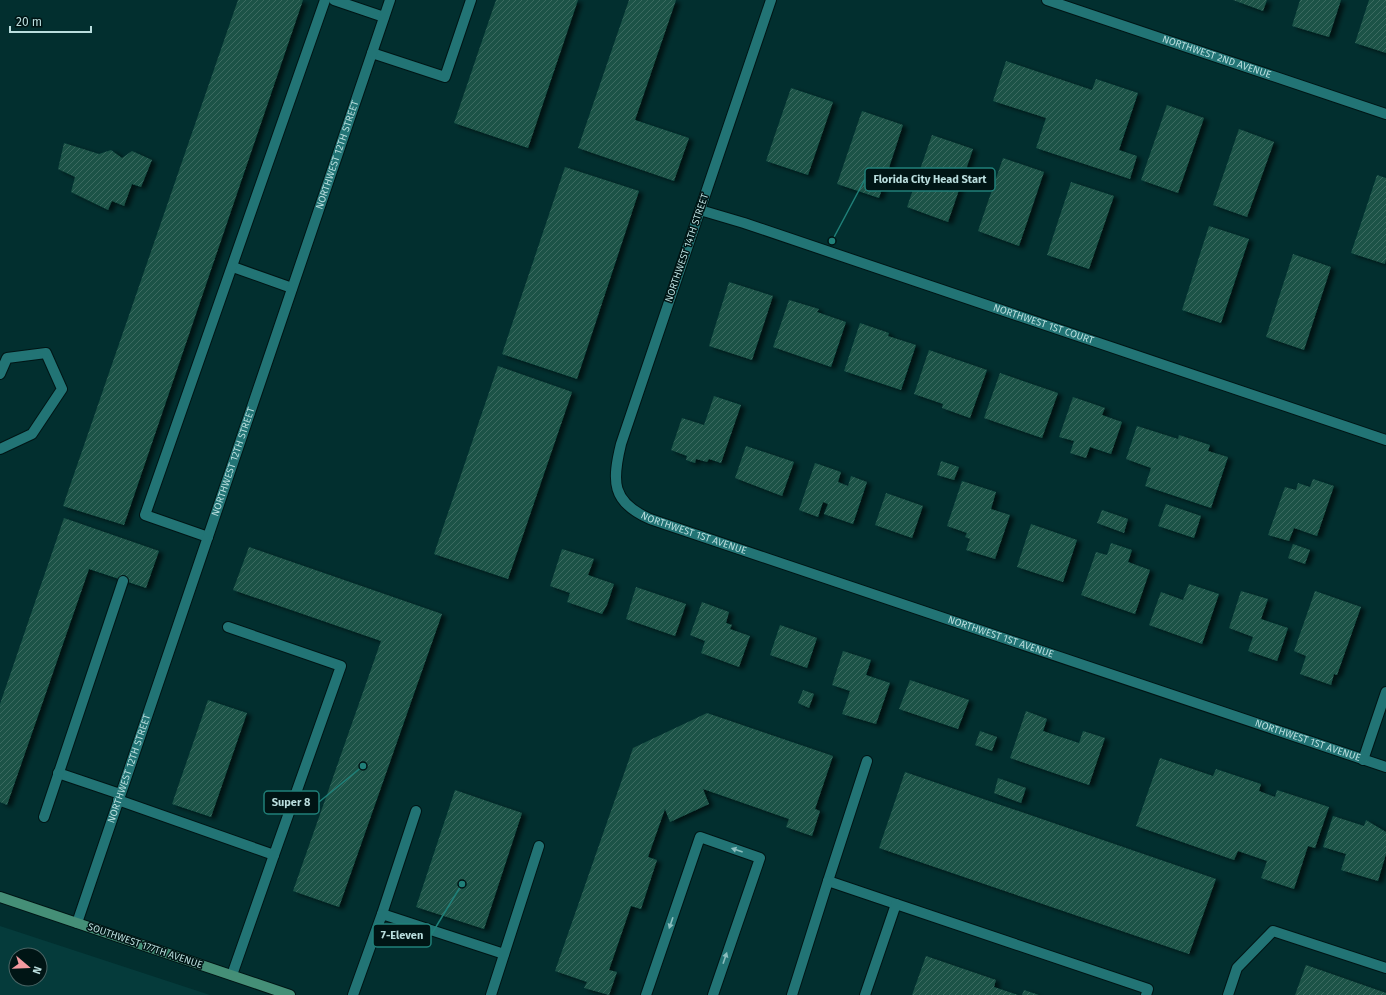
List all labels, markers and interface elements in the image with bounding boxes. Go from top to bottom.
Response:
scale bar [10,8,91,34]
text: 20 m [16,15,42,29]
street label: NORTHWEST 2ND AVENUE [1161,33,1273,81]
street label: NORTHWEST 12TH STREET [313,98,362,211]
callout: Florida City Head Start [865,168,995,191]
text: Florida City Head Start [873,173,987,186]
street label: NORTHWEST 14TH STREET [663,191,712,304]
street label: NORTHWEST 1ST COURT [992,302,1096,347]
street label: NORTHWEST 12TH STREET [209,405,258,518]
street label: NORTHWEST 1ST AVENUE [639,510,748,557]
street label: NORTHWEST 1ST AVENUE [946,614,1055,661]
street label: NORTHWEST 12TH STREET [105,712,154,825]
street label: NORTHWEST 1ST AVENUE [1253,717,1362,764]
callout: Super 8 [264,791,319,814]
text: Super 8 [272,796,311,809]
one-way arrow [731,847,743,853]
one-way arrow [667,917,673,929]
street label: SOUTHWEST 177TH AVENUE [86,921,204,971]
callout: 7-Eleven [373,924,431,947]
text: 7-Eleven [381,929,423,942]
north arrow [8,947,48,987]
one-way arrow [723,952,729,964]
text: N [30,965,44,976]

